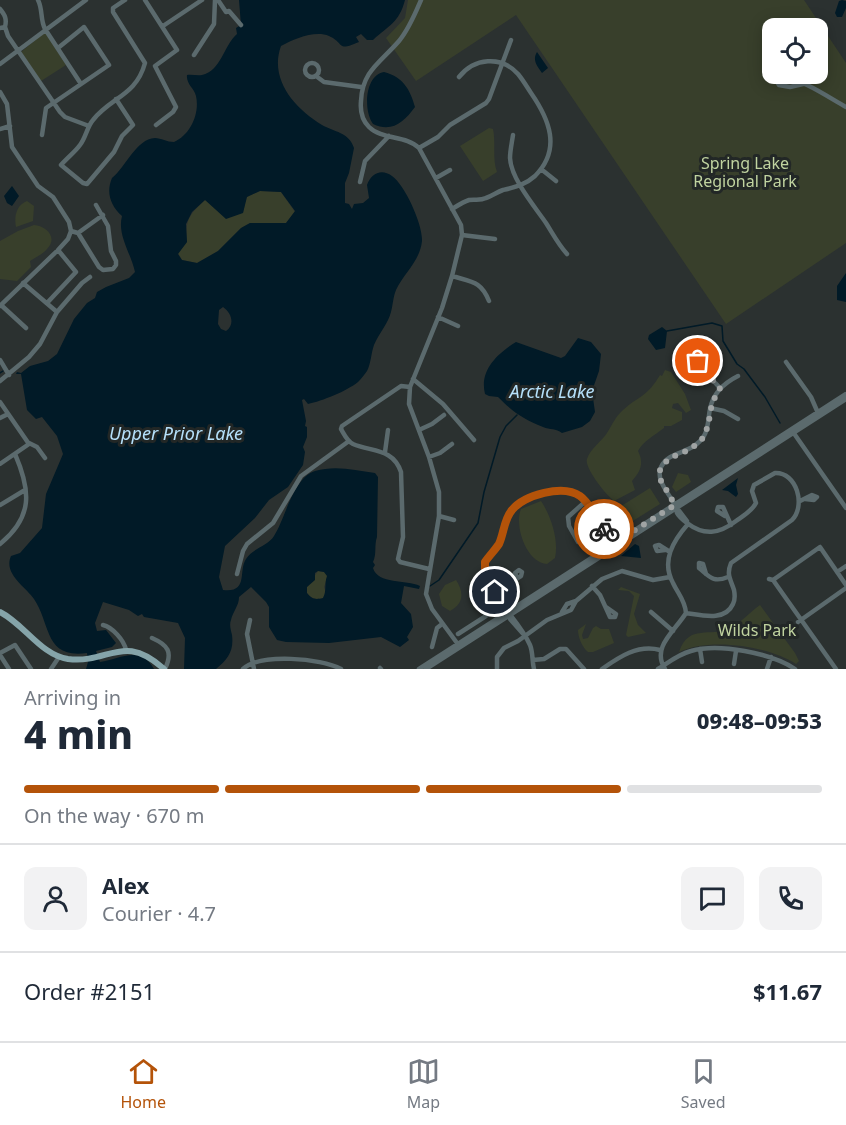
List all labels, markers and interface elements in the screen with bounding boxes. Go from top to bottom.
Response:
map controls [762,18,828,84]
button: locate [762,18,828,84]
park label: Spring Lake Regional Park [693,152,797,192]
pin [672,335,723,386]
icon: bag [681,344,714,377]
water label: Arctic Lake [508,379,594,403]
water label: Upper Prior Lake [109,421,243,445]
courier [574,499,634,559]
icon: bike [588,513,621,546]
pin [469,566,520,617]
icon: home [478,575,511,608]
park label: Wilds Park [718,619,797,641]
text: Arriving in [24,684,121,711]
text: 09:48–09:53 [697,705,822,735]
text: 4 min [24,707,133,760]
text: On the way · 670 m [24,802,204,829]
button: person [24,867,87,930]
button: chat [681,867,744,930]
button: phone [759,867,822,930]
text: Alex [102,870,149,900]
text: Courier · 4.7 [102,900,216,927]
text: Order #2151 [24,976,155,1006]
text: $11.67 [753,976,822,1006]
tab: Home [120,1055,166,1113]
tab: Map [407,1055,440,1113]
tab: Saved [681,1055,726,1113]

